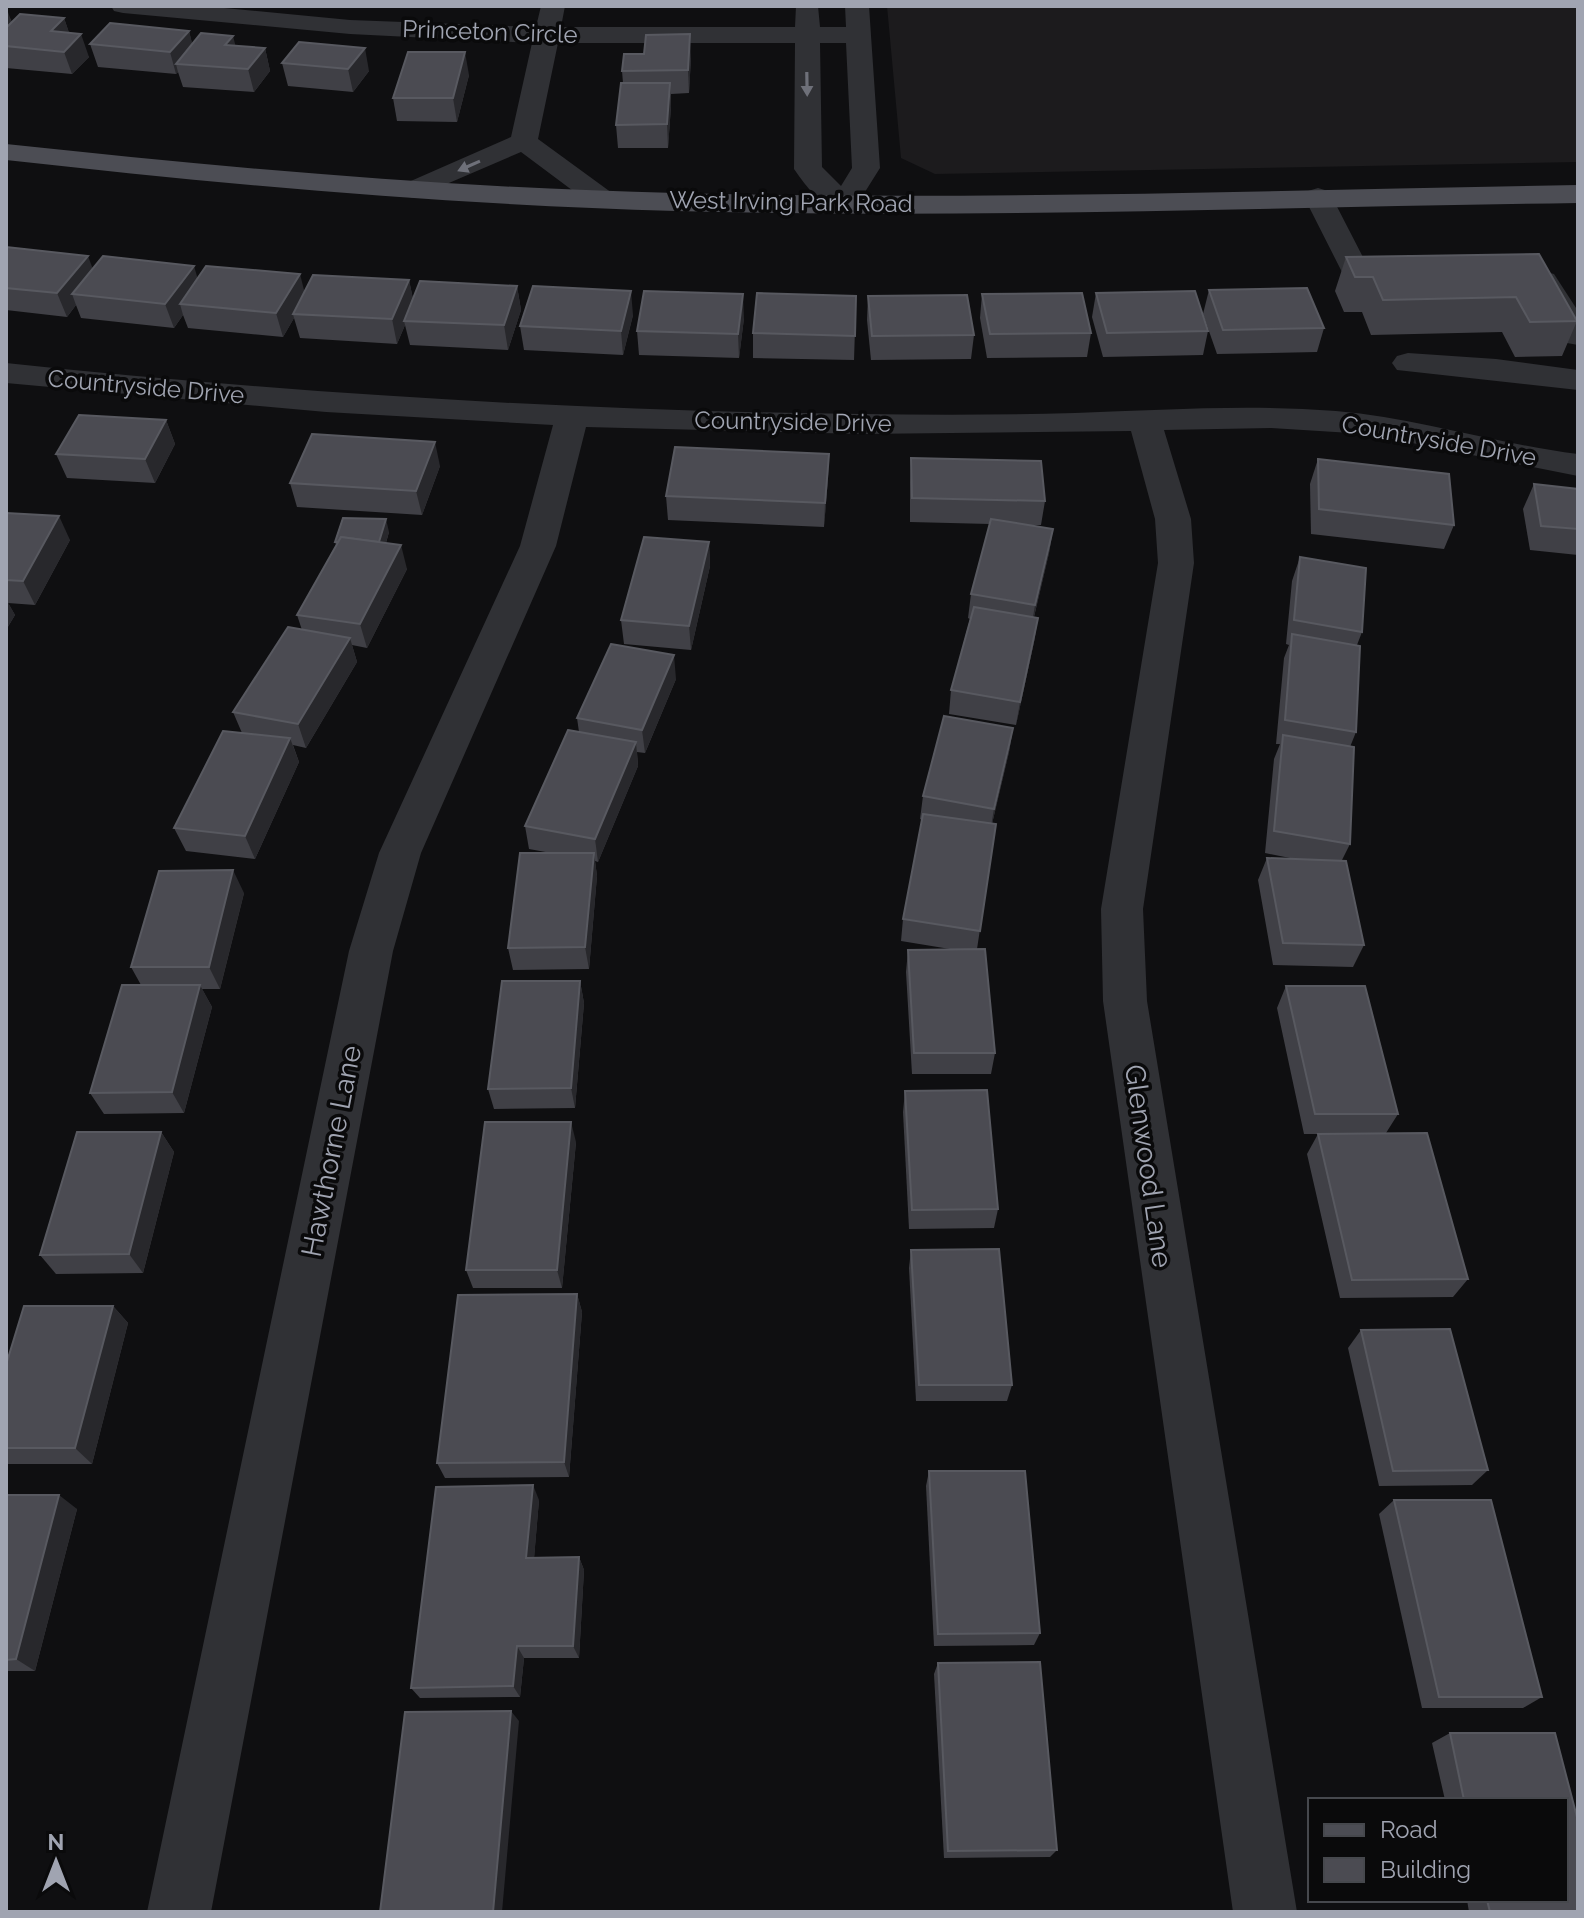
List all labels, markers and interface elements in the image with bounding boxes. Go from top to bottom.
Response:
street label: Princeton Circle [402,14,578,49]
one-way arrow [801,72,813,97]
one-way arrow [458,160,481,173]
street label: West Irving Park Road [669,185,913,218]
street label: Countryside Drive [47,363,246,410]
street label: Countryside Drive [694,405,892,438]
street label: Countryside Drive [1339,409,1539,472]
street label: Hawthorne Lane [295,1043,368,1260]
street label: Glenwood Lane [1118,1062,1179,1270]
legend [1308,1798,1568,1902]
text: Road [1380,1815,1438,1844]
north arrow [16,1822,96,1902]
text: N [48,1829,64,1855]
text: Building [1380,1855,1471,1884]

